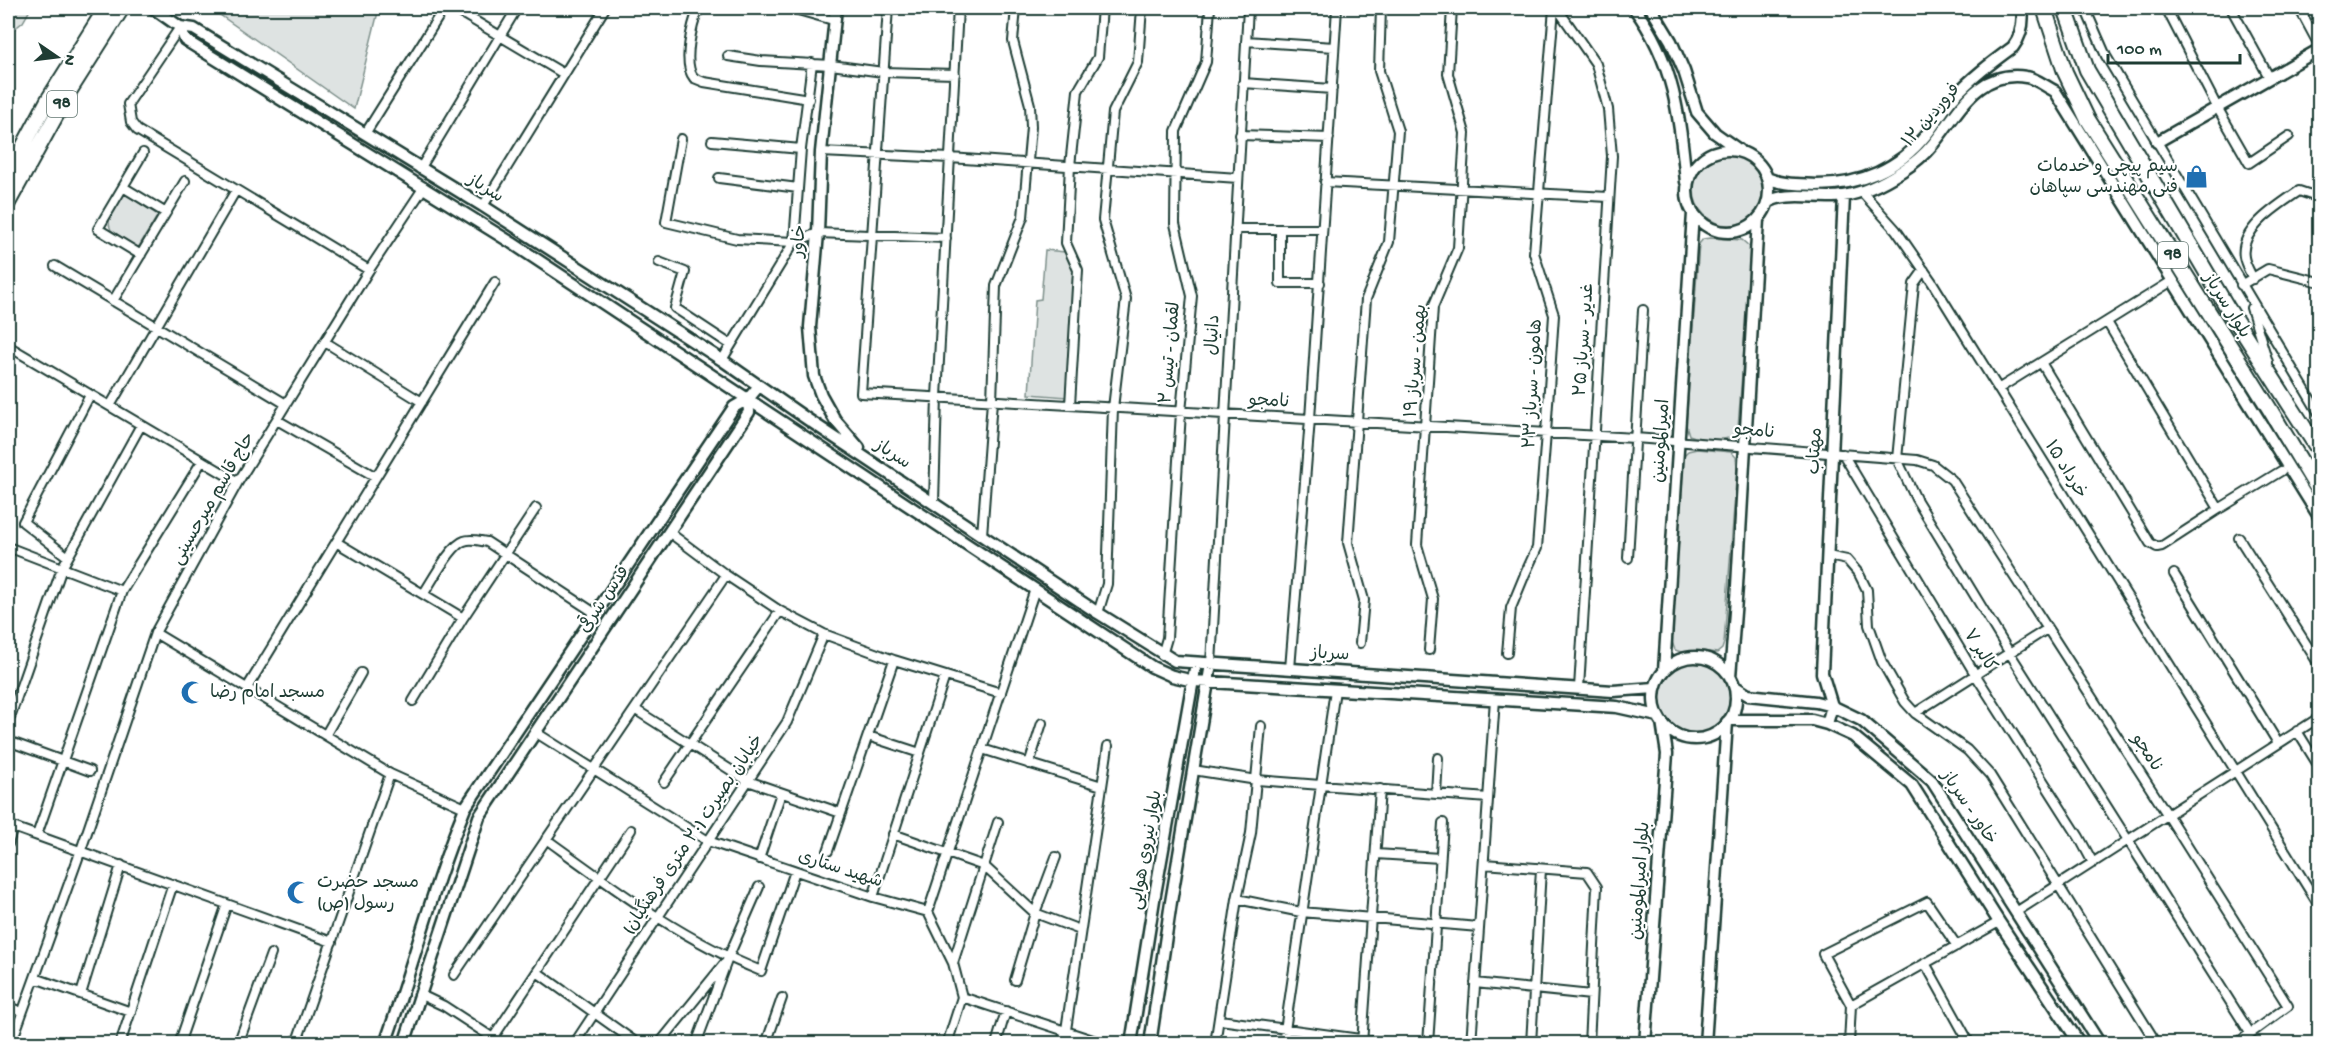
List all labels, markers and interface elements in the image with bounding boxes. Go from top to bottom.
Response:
north arrow [27,27,87,87]
scale bar [2108,27,2240,65]
text: 100 m [2116,40,2162,61]
text: N [58,52,79,68]
street label: ۱۲ فروردین [1898,80,1966,152]
road number: 98 [47,91,77,117]
place label: سیم پیچی و خدمات فنی مهندسی سپاهان [2030,157,2178,199]
shop icon: سیم پیچی و خدمات فنی مهندسی سپاهان [2183,164,2209,190]
street label: سرباز [461,169,507,208]
street label: خاور [788,224,812,260]
road number: 98 [2158,242,2188,268]
street label: بلوار سرباز [2197,268,2254,343]
street label: غدیر - سرباز ۲۵ [1571,283,1599,397]
street label: لقمان - تیس ۲ [1156,301,1186,405]
street label: بهمن - سرباز ۱۹ [1402,303,1432,419]
street label: دانیال [1202,314,1226,356]
street label: هامون - سرباز ۲۳ [1520,319,1548,449]
street label: نامجو [1246,390,1290,414]
street label: امیرالمومنین [1649,398,1675,484]
street label: نامجو [1731,420,1775,444]
street label: مهتاب [1804,427,1828,475]
street label: حاج قاسم میرحسینی [168,429,261,570]
street label: سرباز [868,435,914,474]
street label: ۱۵ خرداد [2039,437,2091,503]
street label: قدس شرقی [572,560,635,638]
street label: کالبر ۷ [1958,626,2000,677]
street label: سرباز [1308,643,1350,667]
mosque icon: مسجد امام رضا [179,680,205,706]
place label: مسجد امام رضا [210,683,325,705]
street label: نامجو [2125,729,2166,776]
street label: خیابان بصیرت (۲۰ متری فرهنگیان) [617,730,769,939]
street label: خاور - سرباز [1934,765,2001,849]
street label: بلوار نیروی هوایی [1126,789,1168,911]
street label: بلوار امیرالمومنین [1626,821,1656,941]
street label: شهید ستاری [795,846,885,894]
place label: مسجد حضرت رسول (ص) [317,873,419,915]
mosque icon: مسجد حضرت رسول (ص) [286,880,312,906]

